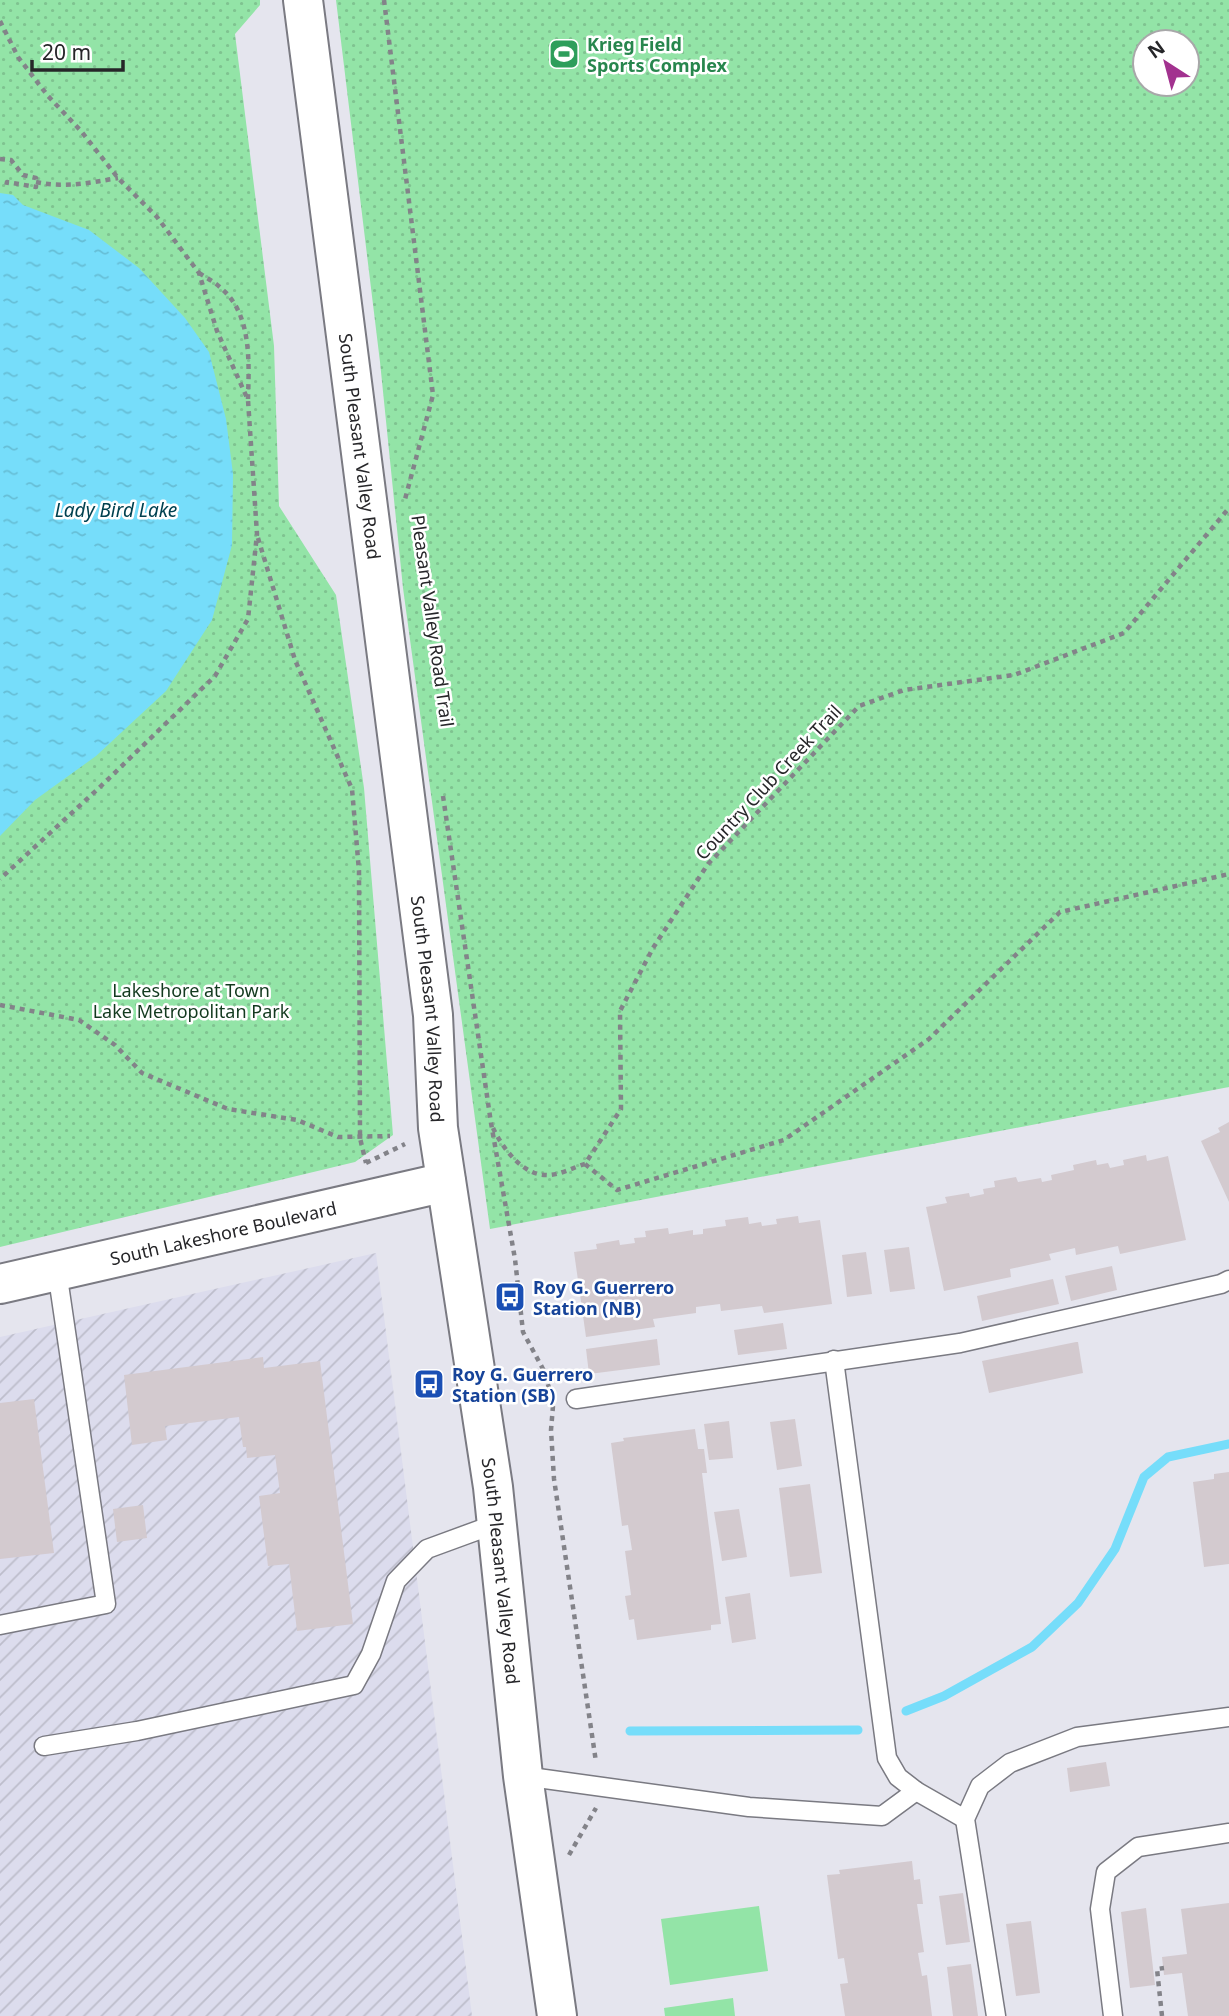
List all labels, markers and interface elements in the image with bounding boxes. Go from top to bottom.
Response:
scale bar [32,28,122,72]
north arrow [1131,28,1201,98]
place label: Krieg Field Sports Complex [587,32,728,77]
text: N [1142,34,1170,64]
sports icon: Krieg Field Sports Complex [547,37,581,71]
text: 20 m [42,38,91,66]
street label: South Pleasant Valley Road [334,332,387,561]
water label: Lady Bird Lake [55,497,177,523]
street label: Pleasant Valley Road Trail [406,513,460,729]
street label: Country Club Creek Trail [690,699,846,865]
street label: South Pleasant Valley Road [406,894,450,1123]
park label: Lakeshore at Town Lake Metropolitan Park [93,978,290,1023]
street label: South Lakeshore Boulevard [108,1195,339,1270]
place label: Roy G. Guerrero Station (NB) [533,1275,674,1320]
bus stop icon: Roy G. Guerrero Station (NB) [493,1280,527,1314]
place label: Roy G. Guerrero Station (SB) [452,1362,593,1407]
bus stop icon: Roy G. Guerrero Station (SB) [412,1367,446,1401]
street label: South Pleasant Valley Road [477,1456,525,1686]

